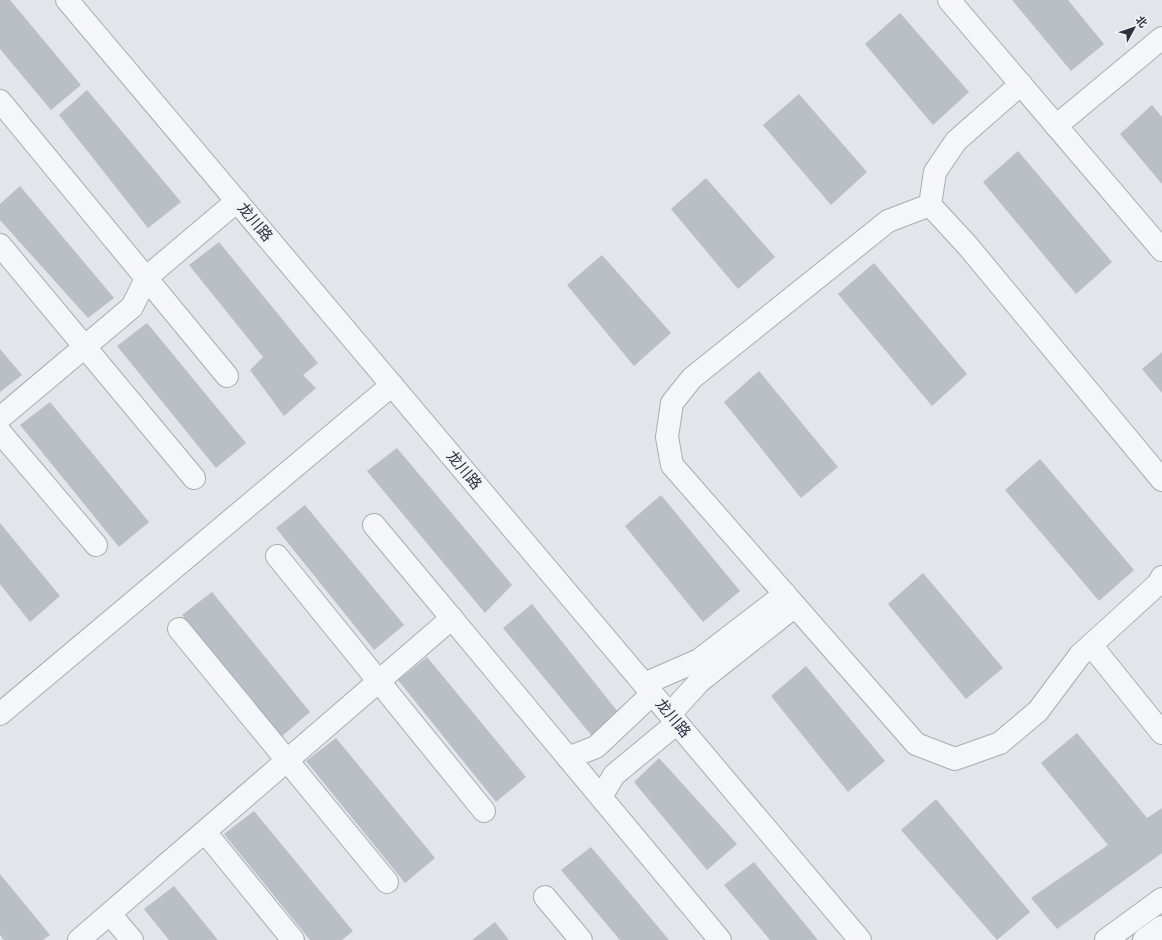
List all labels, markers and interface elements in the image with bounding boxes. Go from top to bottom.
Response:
north arrow [1114,8,1154,48]
text: 北 [1133,13,1151,30]
street label: 龙川路 [234,198,277,245]
street label: 龙川路 [443,446,486,493]
street label: 龙川路 [652,694,695,741]

